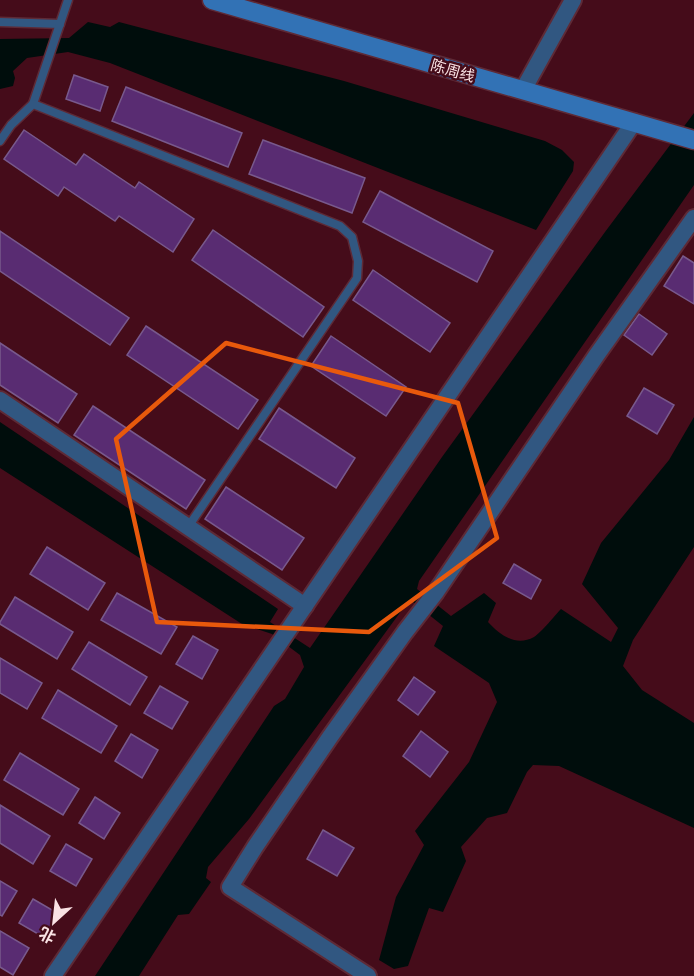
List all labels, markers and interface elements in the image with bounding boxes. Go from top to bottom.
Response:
street label: 陈周线 [429,54,477,86]
north arrow [24,892,84,952]
text: 北 [35,922,59,949]

